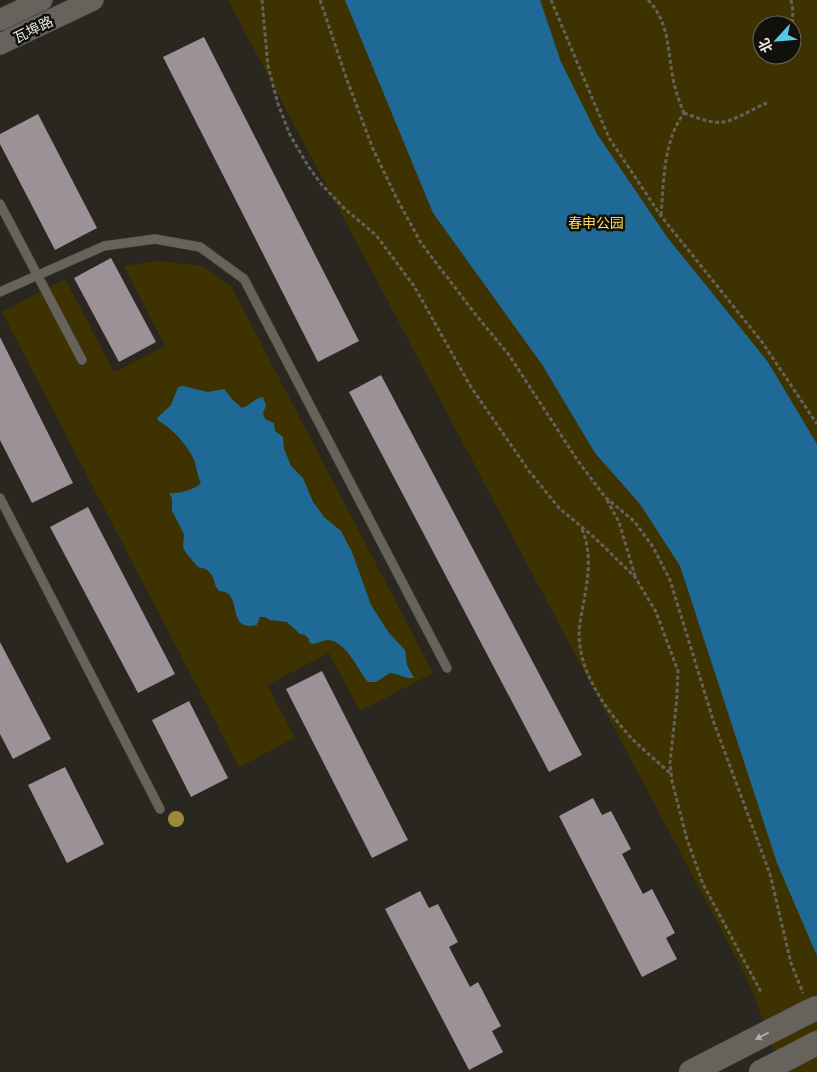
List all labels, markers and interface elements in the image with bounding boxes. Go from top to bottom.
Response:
street label: 瓦埠路 [10,11,56,47]
north arrow [752,15,802,65]
text: 北 [753,35,776,56]
park label: 春申公园 [568,213,624,232]
one-way arrow [755,1032,769,1040]

